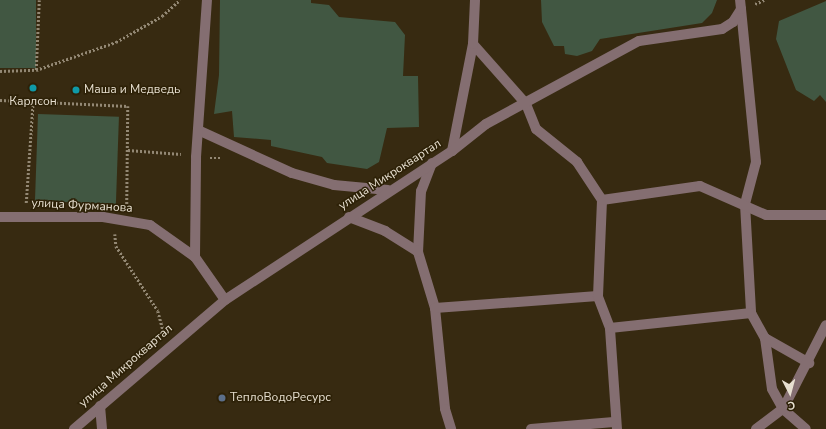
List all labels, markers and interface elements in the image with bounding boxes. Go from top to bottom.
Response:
marker: Карлсон [28,83,38,93]
place label: Маша и Медведь [84,83,180,97]
marker: Маша и Медведь [71,85,81,95]
place label: Карлсон [9,95,57,109]
street label: улица Микроквартал [336,137,444,213]
street label: улица Фурманова [31,196,133,216]
street label: улица Микроквартал [76,321,176,411]
north arrow [770,373,810,413]
place label: ТеплоВодоРесурс [230,391,331,405]
marker: ТеплоВодоРесурс [217,393,227,403]
text: С [787,398,796,413]

